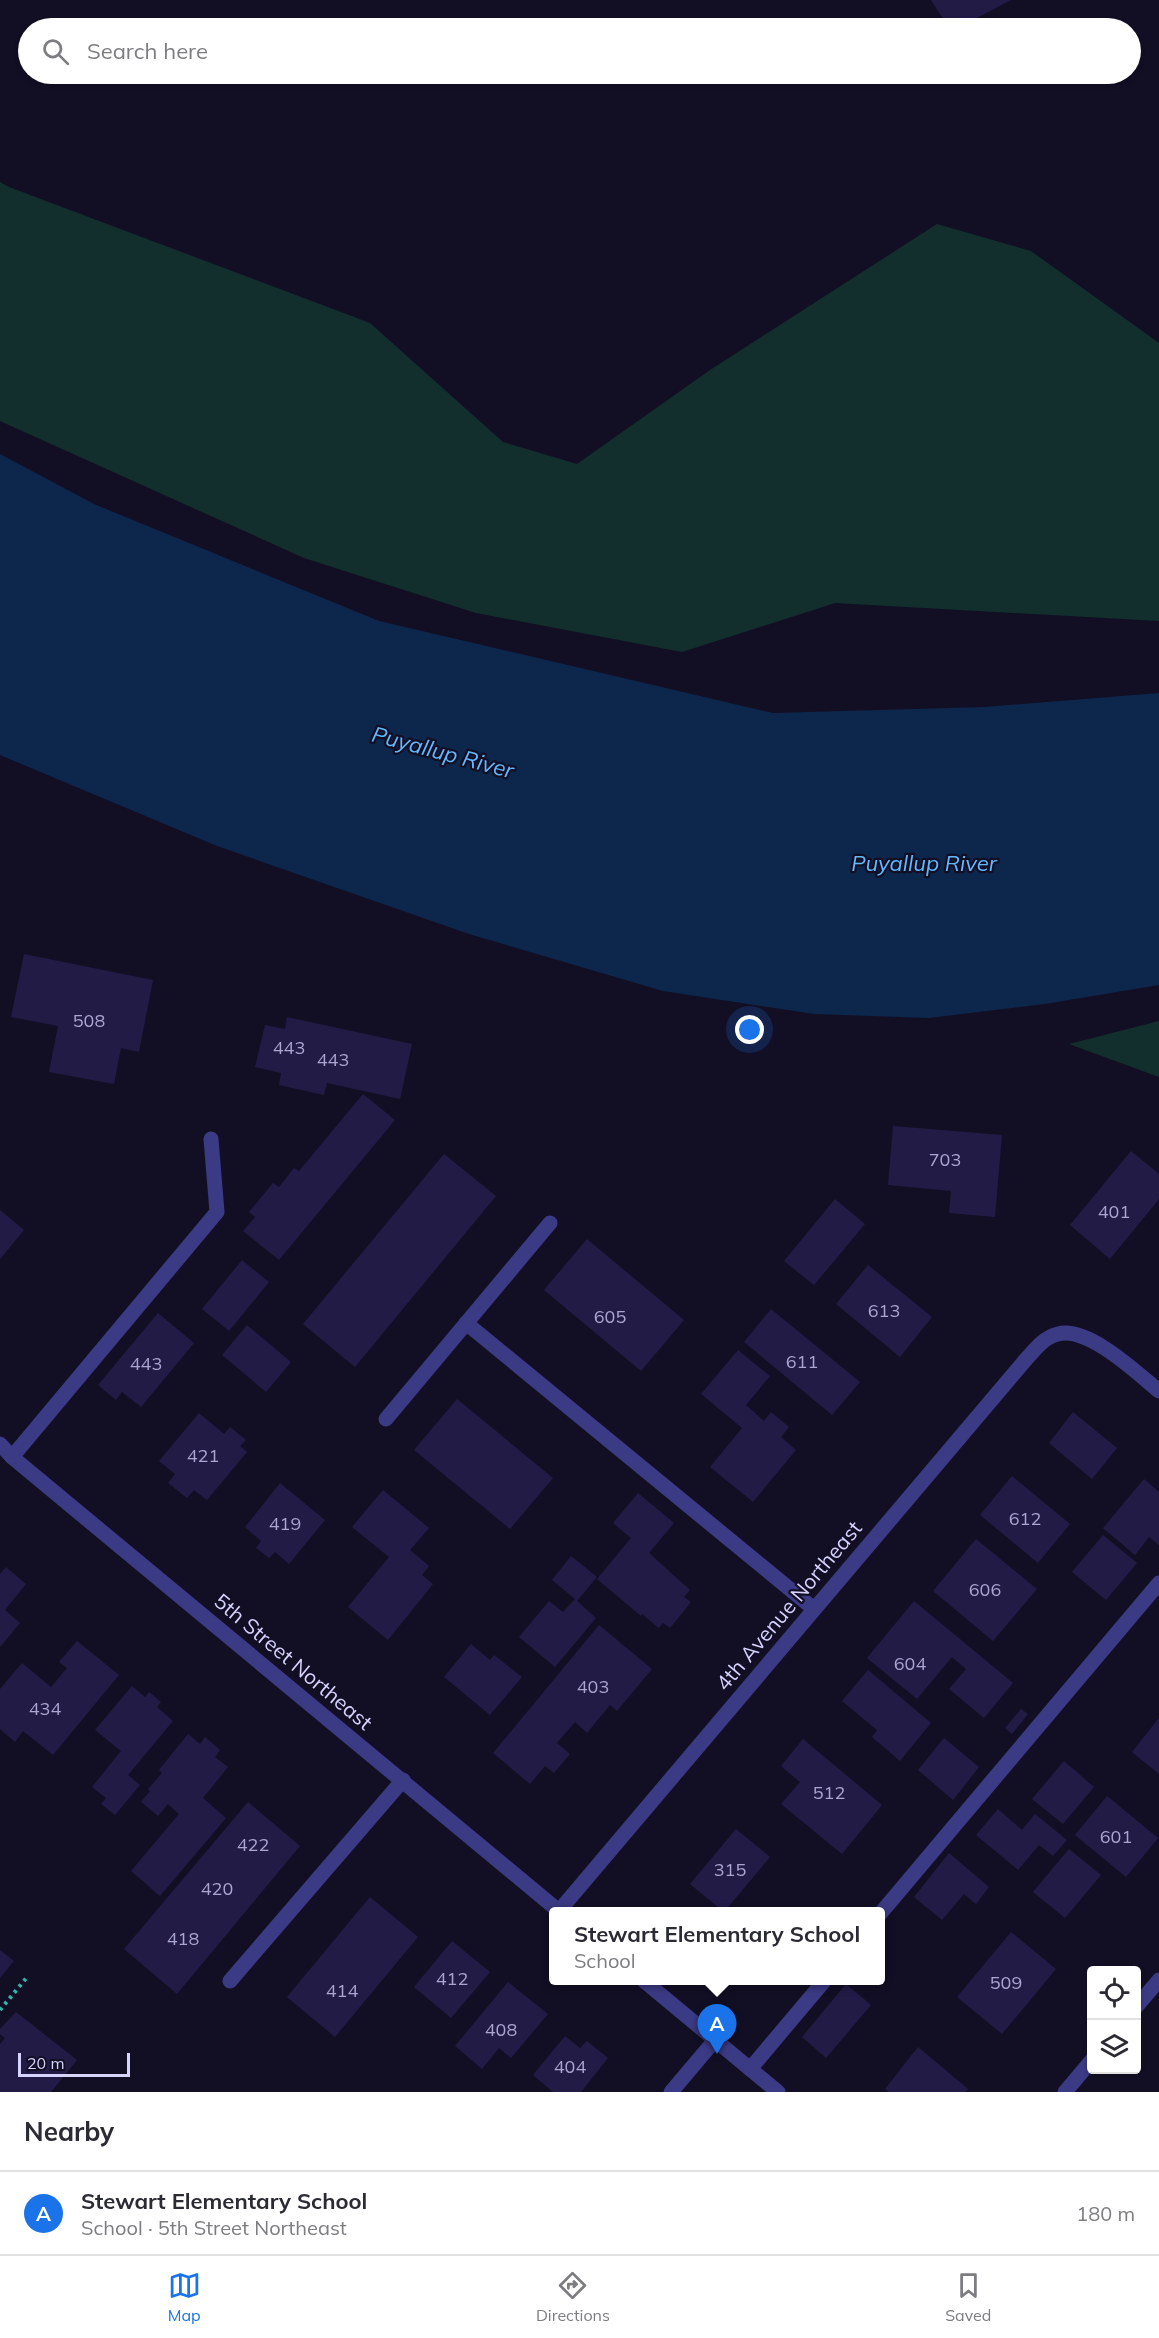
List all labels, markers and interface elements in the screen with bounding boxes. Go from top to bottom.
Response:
search box [18,18,1141,84]
icon: search [39,35,72,68]
text: Search here [87,37,208,65]
water label: Puyallup River [369,720,518,785]
water label: Puyallup River [851,849,998,877]
house number: 508 [73,1009,105,1032]
your location [735,1015,764,1044]
house number: 443 [273,1036,305,1059]
house number: 443 [317,1048,349,1071]
house number: 703 [929,1148,961,1171]
house number: 401 [1098,1200,1130,1223]
house number: 613 [868,1299,900,1322]
house number: 605 [594,1305,626,1328]
house number: 611 [786,1350,818,1373]
house number: 443 [130,1352,162,1375]
house number: 421 [187,1444,219,1467]
house number: 612 [1009,1507,1041,1530]
house number: 419 [269,1512,301,1535]
street label: 4th Avenue Northeast [710,1515,867,1696]
house number: 606 [969,1578,1001,1601]
street label: 5th Street Northeast [209,1587,378,1735]
house number: 604 [894,1652,926,1675]
house number: 403 [577,1675,609,1698]
house number: 434 [29,1697,61,1720]
house number: 512 [813,1781,845,1804]
house number: 601 [1100,1825,1132,1848]
house number: 422 [237,1833,269,1856]
house number: 315 [714,1858,746,1881]
house number: 420 [201,1877,233,1900]
popup [549,1907,885,1985]
text: Stewart Elementary School [574,1920,860,1948]
house number: 418 [167,1927,199,1950]
text: School [574,1948,636,1973]
map controls [1087,1966,1141,2074]
button: locate [1087,1966,1141,2020]
house number: 412 [436,1967,468,1990]
house number: 509 [990,1971,1022,1994]
house number: 414 [326,1979,358,2002]
pin: A [698,2004,736,2054]
house number: 408 [485,2018,517,2041]
button: layers [1087,2020,1141,2074]
scale bar [18,2050,130,2078]
text: 20 m [27,2053,64,2073]
house number: 404 [554,2055,586,2078]
text: Nearby [24,2115,114,2148]
text: Stewart Elementary School [81,2187,367,2215]
text: A [36,2201,51,2226]
text: 180 m [1076,2201,1135,2226]
text: School · 5th Street Northeast [81,2215,347,2240]
tab: Map [168,2269,201,2325]
tab: Directions [536,2269,610,2325]
tab: Saved [945,2269,991,2325]

